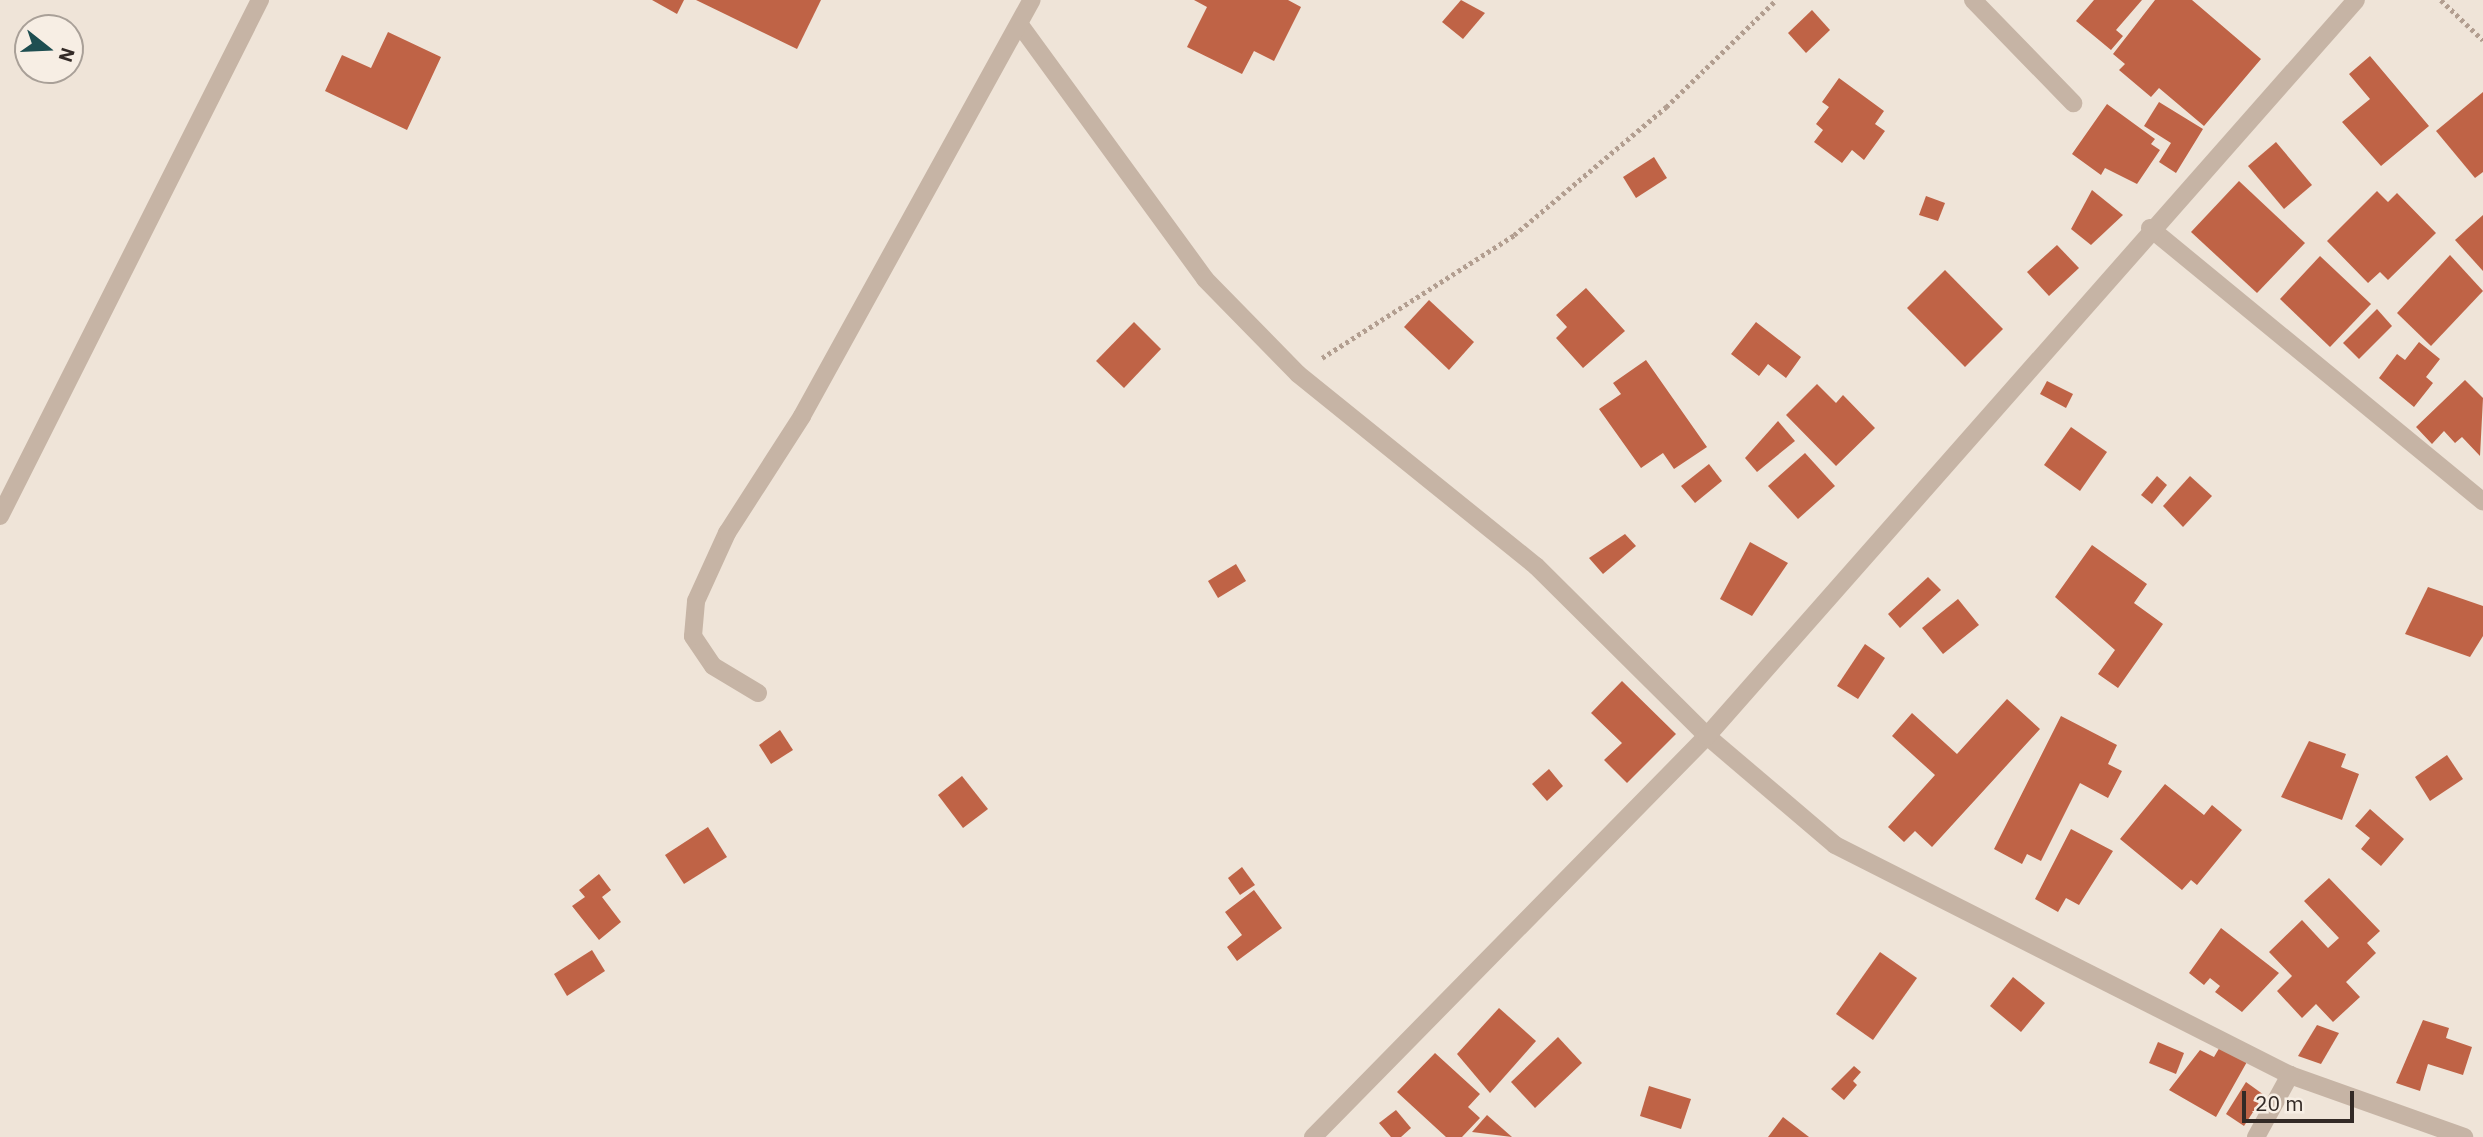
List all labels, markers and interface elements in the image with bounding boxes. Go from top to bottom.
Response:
north arrow [14,14,84,84]
text: N [54,45,81,65]
scale bar [2245,1078,2357,1122]
text: 20 m [2255,1089,2304,1117]

